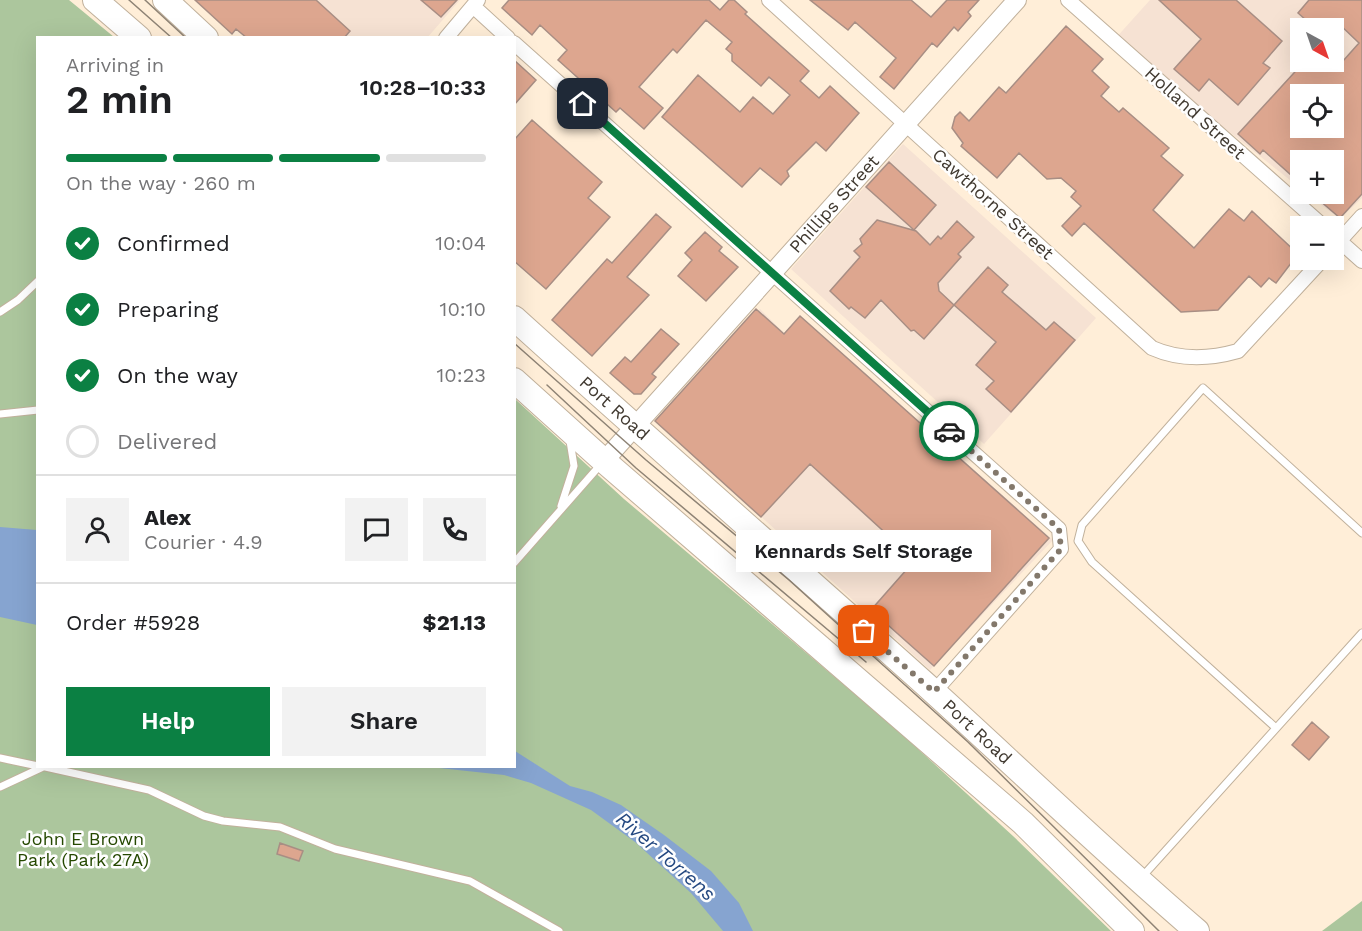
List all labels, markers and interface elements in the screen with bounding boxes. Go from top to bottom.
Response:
north arrow [1290,18,1344,72]
map controls [1290,18,1344,270]
text: Arriving in [66,53,164,77]
street label: Holland Street [1141,62,1250,163]
text: 10:28–10:33 [360,75,486,100]
text: 2 min [66,77,173,122]
pin [557,78,608,129]
button: locate [1290,84,1344,138]
icon: home [566,87,599,120]
street label: Cawthorne Street [928,144,1059,264]
street label: Phillips Street [785,150,883,257]
button: + [1290,150,1344,204]
text: On the way · 260 m [66,171,256,195]
button: − [1290,216,1344,270]
icon: check [66,227,99,260]
text: Confirmed [117,231,230,256]
text: 10:04 [435,231,486,255]
icon: check [66,293,99,326]
text: Preparing [117,297,218,322]
text: 10:10 [440,297,486,321]
icon: check [66,359,99,392]
text: On the way [117,363,238,388]
text: 10:23 [437,363,486,387]
street label: Port Road [576,371,654,444]
courier [919,401,979,461]
icon: car [933,415,966,448]
text: Delivered [117,429,217,454]
button: person [66,498,129,561]
button: chat [345,498,408,561]
button: phone [423,498,486,561]
text: Alex [144,505,191,530]
callout: Kennards Self Storage [736,529,992,571]
text: Courier · 4.9 [144,530,263,554]
text: Kennards Self Storage [754,539,973,563]
pin [838,605,889,656]
text: Order #5928 [66,610,200,635]
text: $21.13 [423,610,486,635]
icon: bag [847,614,880,647]
button: Help [66,687,270,756]
button: Share [282,687,486,756]
street label: Port Road [939,694,1016,768]
water label: River Torrens [611,806,721,906]
park label: John E Brown Park (Park 27A) [17,828,149,870]

